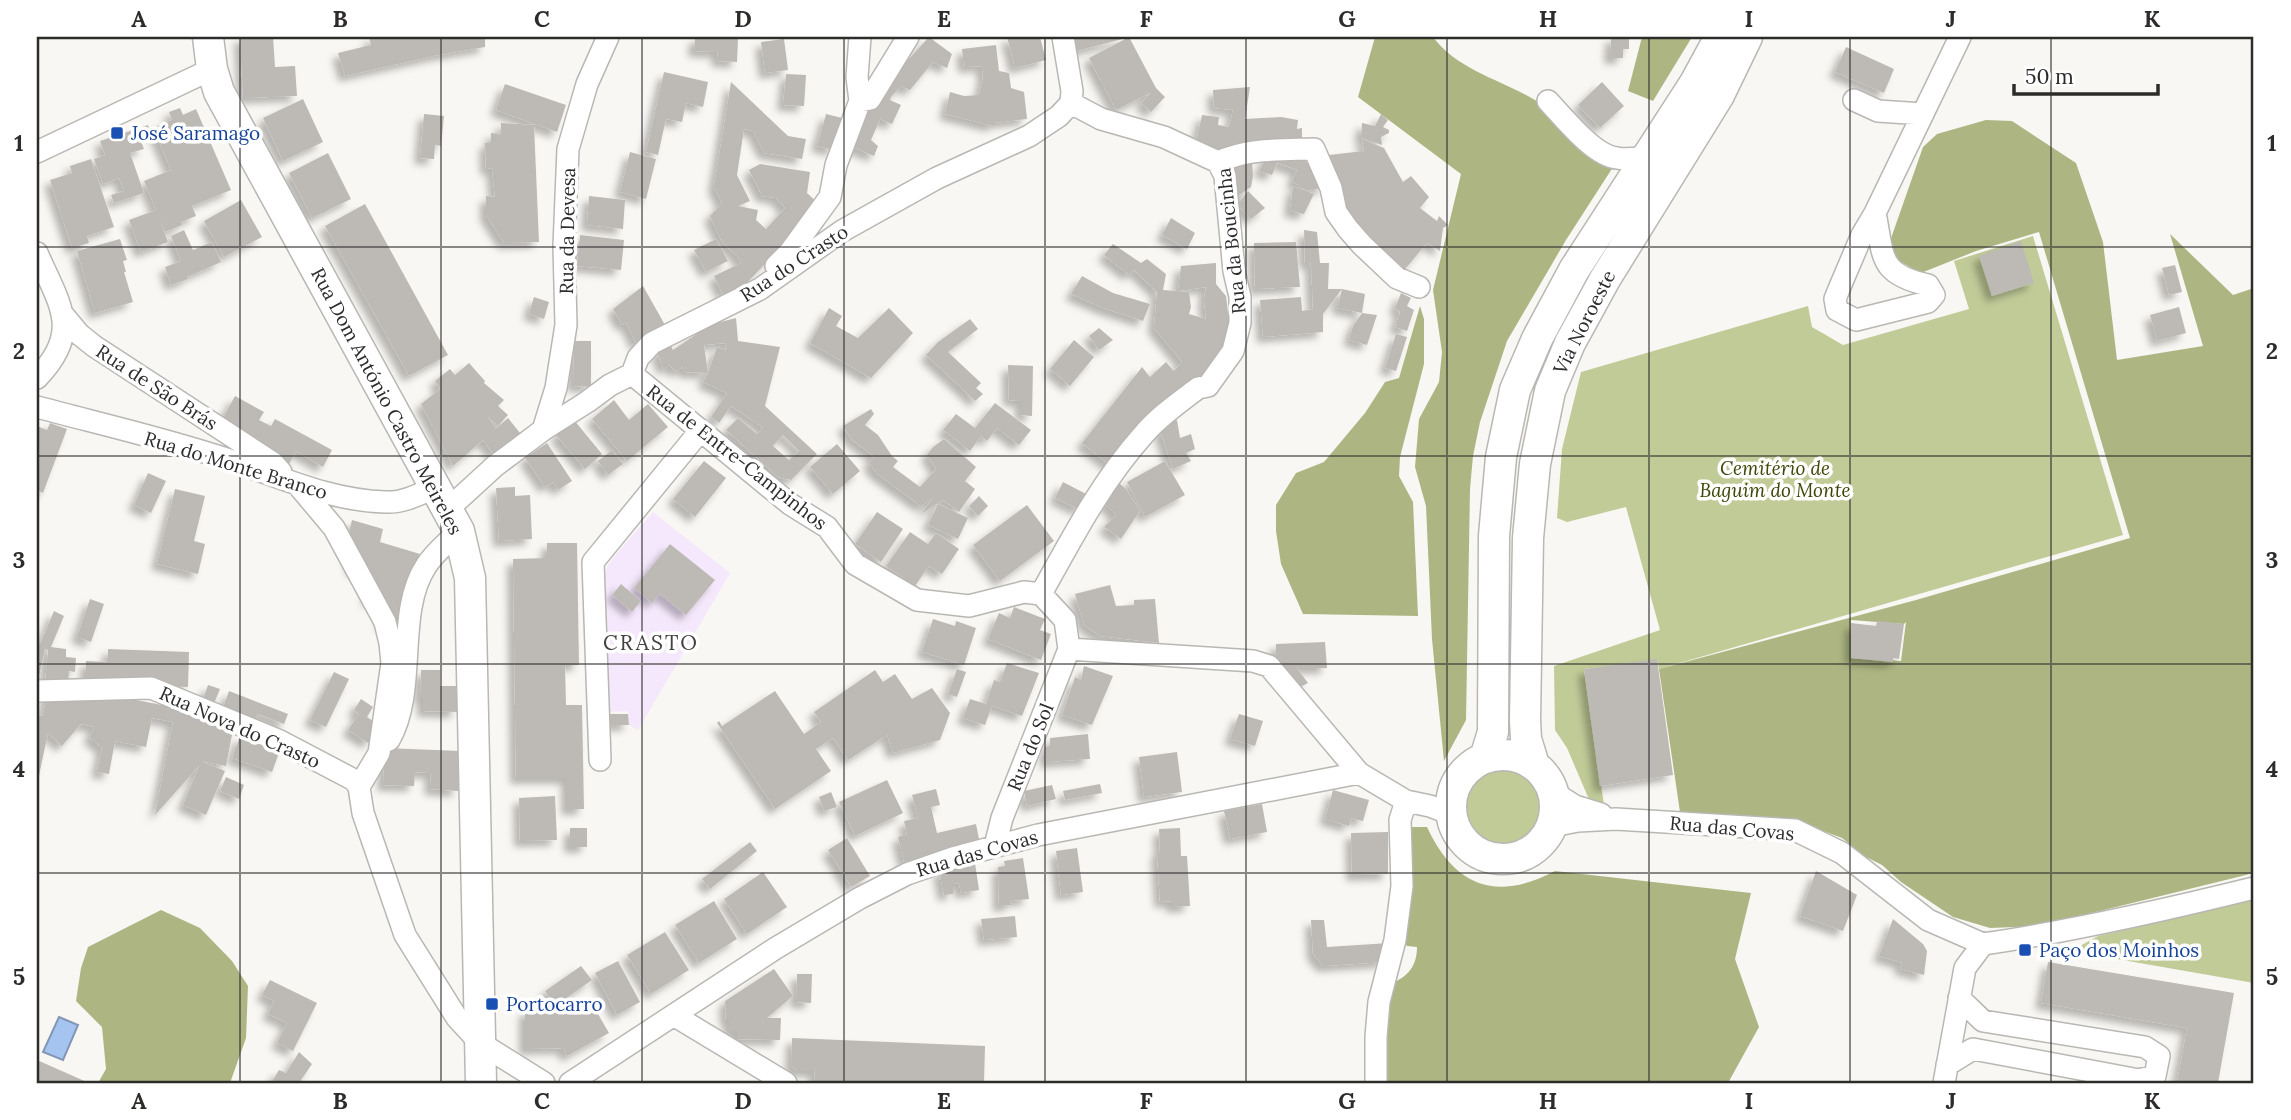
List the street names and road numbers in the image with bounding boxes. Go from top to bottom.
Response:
street label: Rua da Devesa [554,167,580,295]
street label: Rua da Boucinha [1211,167,1251,315]
street label: Rua do Crasto [735,219,853,307]
street label: Rua Dom António Castro Meireles [306,263,468,539]
street label: Via Noroeste [1547,266,1620,379]
street label: Rua de São Brás [92,339,222,435]
street label: Rua de Entre-Campinhos [642,379,832,535]
street label: Rua do Monte Branco [142,426,330,504]
street label: Rua Nova do Crasto [156,681,324,773]
street label: Rua do Sol [1002,700,1058,794]
street label: Rua das Covas [1669,811,1796,845]
street label: Rua das Covas [913,824,1041,882]

